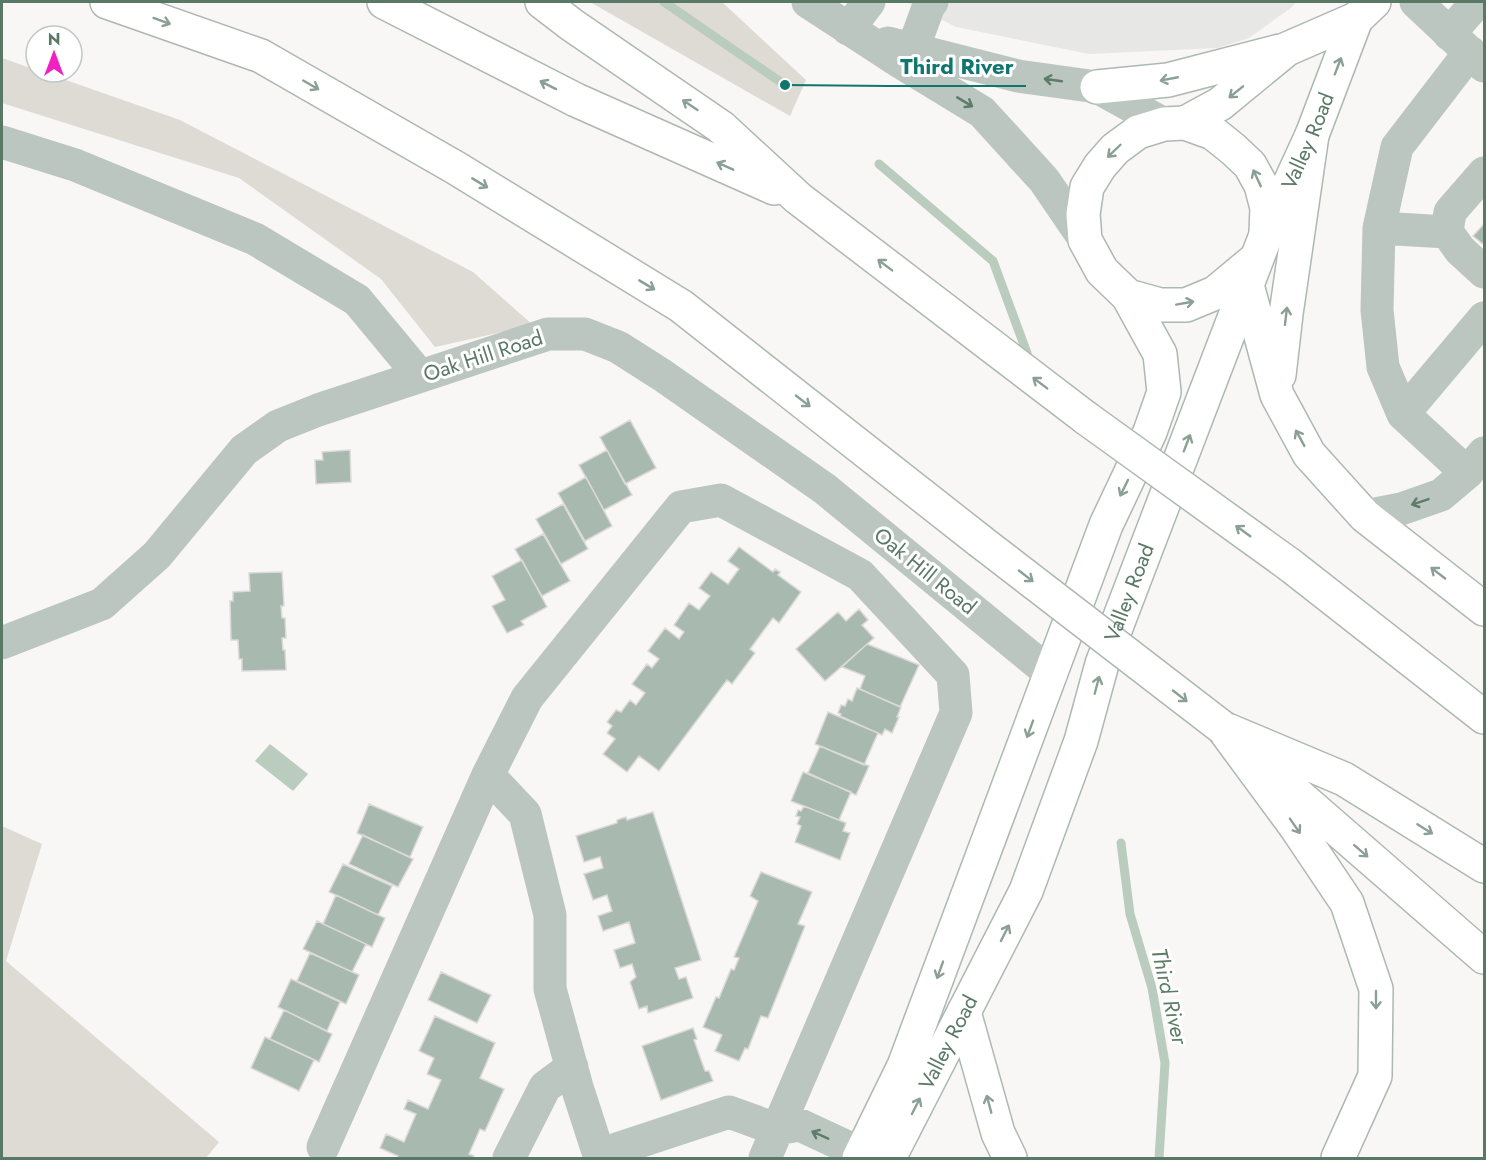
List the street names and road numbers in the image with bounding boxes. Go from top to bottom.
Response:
street label: Valley Road [1274,88,1342,194]
street label: Oak Hill Road [419,323,547,389]
street label: Oak Hill Road [867,520,983,622]
street label: Valley Road [1097,539,1162,646]
street label: Valley Road [912,990,985,1095]

